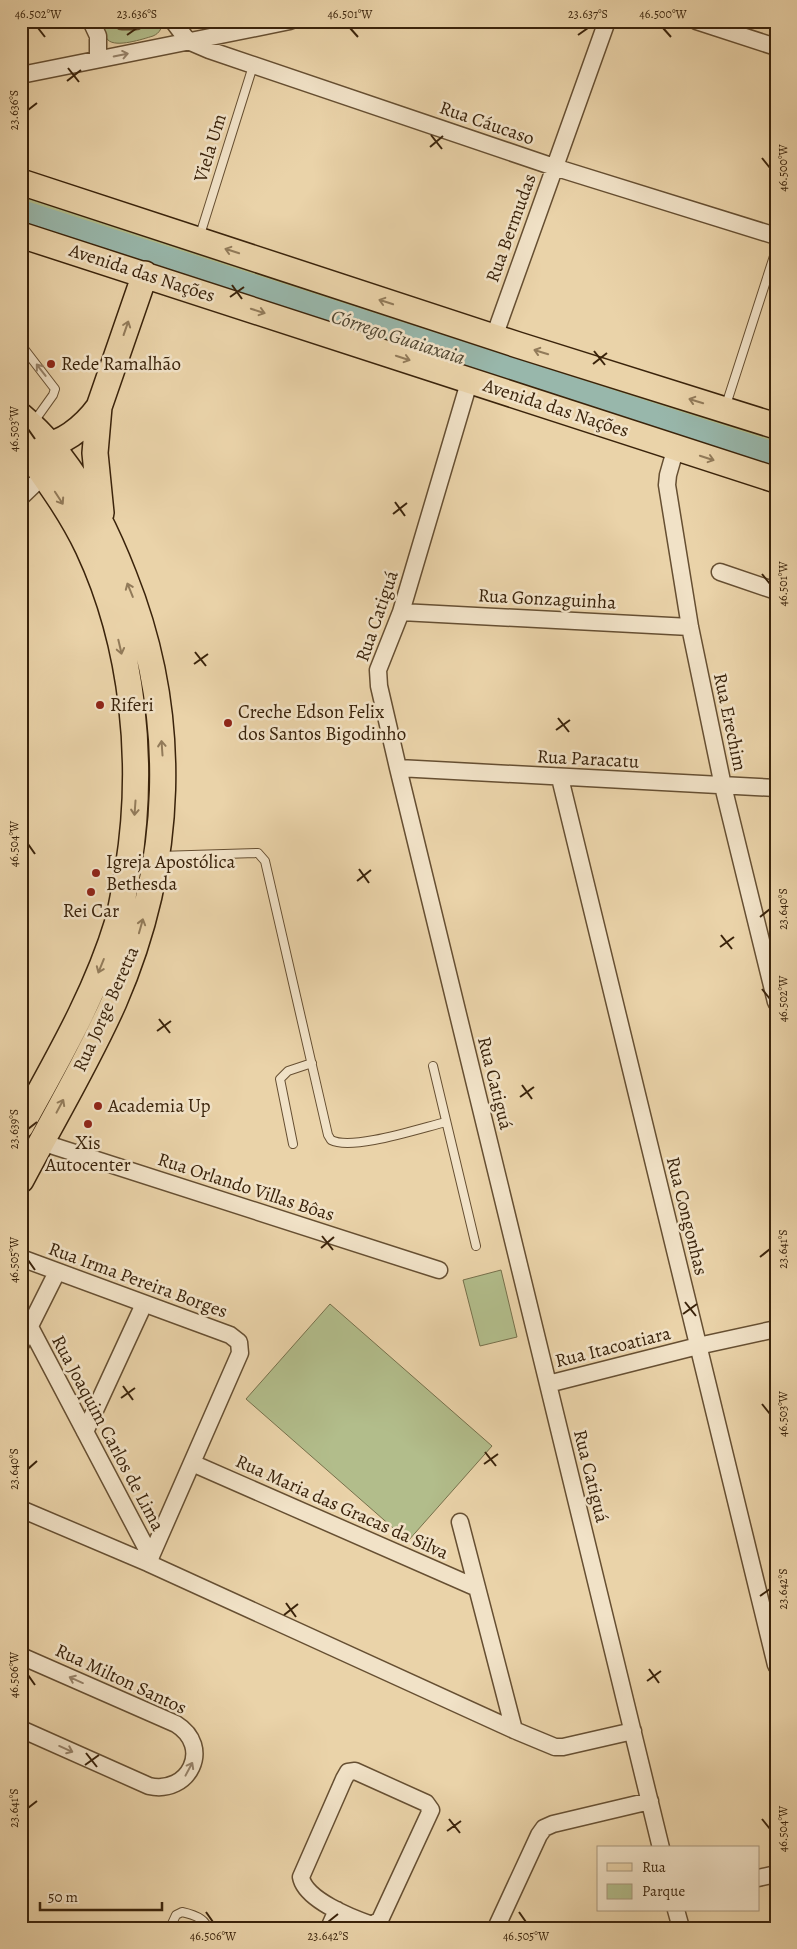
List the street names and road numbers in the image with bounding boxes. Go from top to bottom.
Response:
street label: Rua Cáucaso [436,95,538,151]
street label: Viela Um [187,110,233,186]
street label: Rua Bermudas [479,170,543,286]
street label: Avenida das Nações [65,237,218,309]
street label: Avenida das Nações [479,372,632,444]
street label: Rua Catiguá [349,567,405,665]
street label: Rua Gonzaguinha [477,582,617,616]
street label: Rua Erechim [707,671,753,774]
street label: Rua Paracatu [536,743,640,775]
street label: Rua Jorge Beretta [67,942,145,1076]
street label: Rua Catiguá [471,1034,519,1132]
street label: Rua Orlando Villas Bôas [154,1146,338,1228]
street label: Rua Congonhas [660,1154,714,1278]
street label: Rua Irma Pereira Borges [45,1236,231,1324]
street label: Rua Itacoatiara [552,1320,674,1374]
street label: Rua Joaquim Carlos de Lima [45,1330,171,1536]
street label: Rua Catiguá [567,1427,615,1525]
street label: Rua Maria das Gracas da Silva [231,1448,453,1566]
street label: Rua Milton Santos [51,1637,191,1721]

